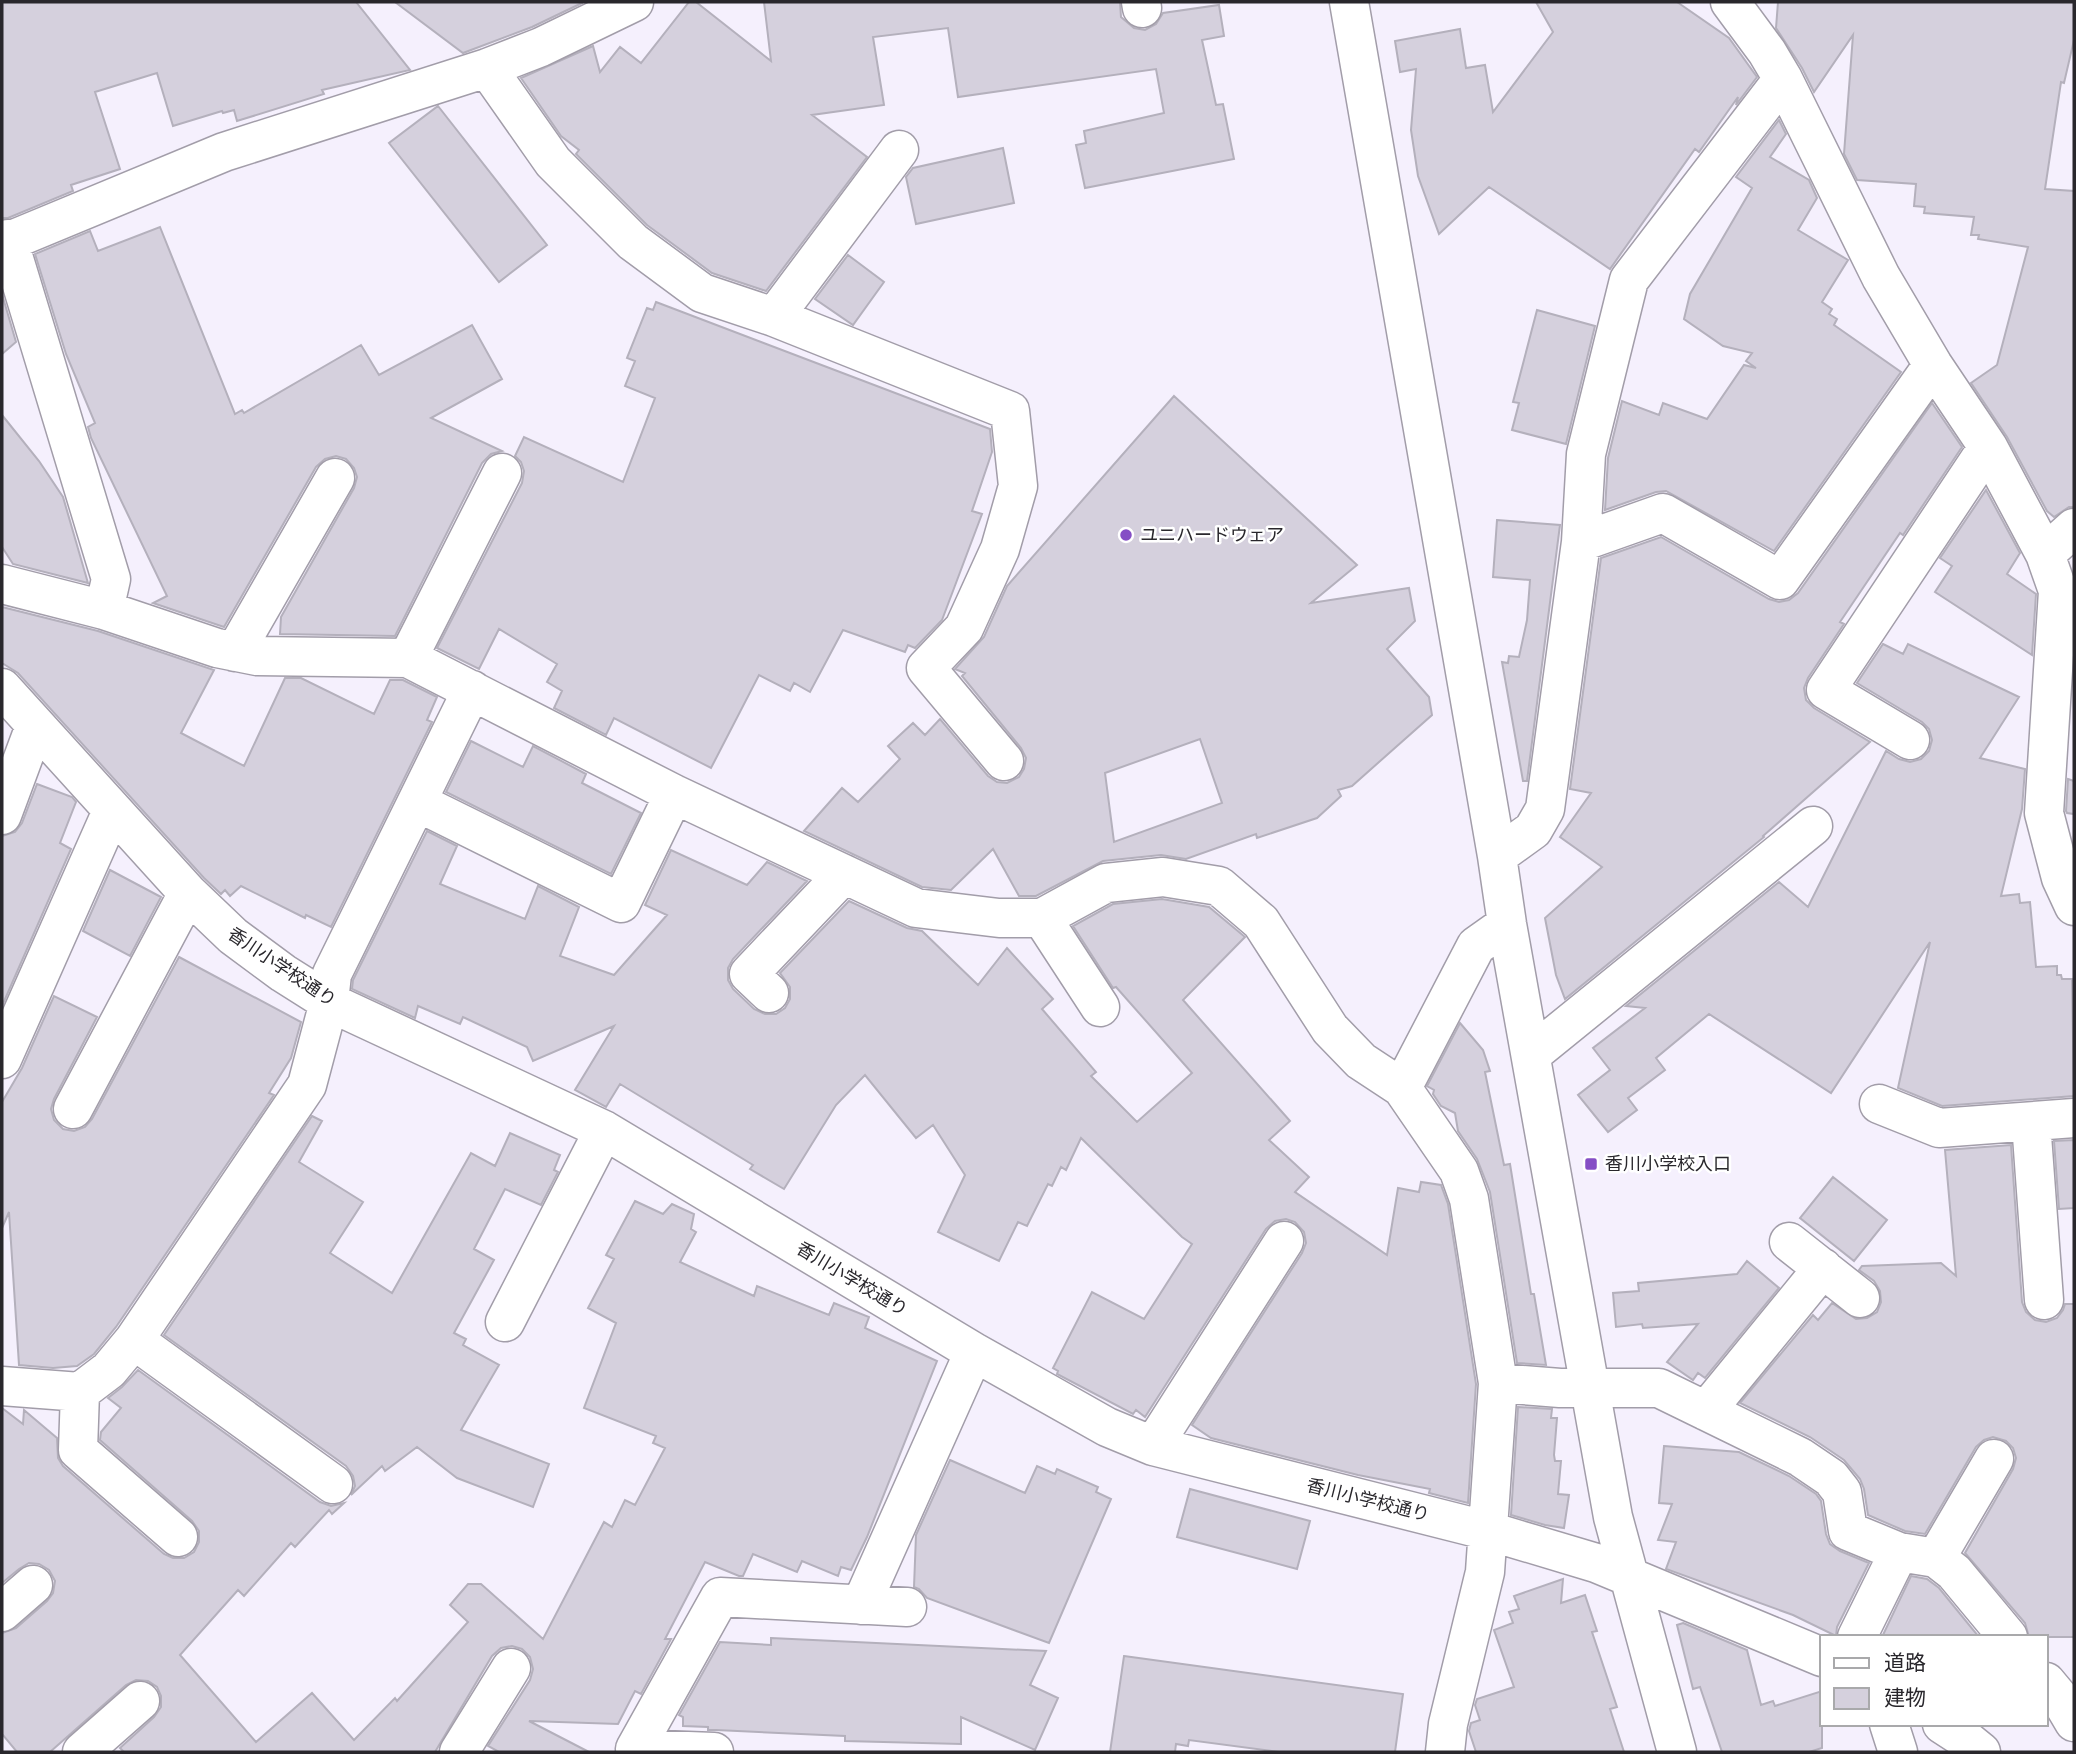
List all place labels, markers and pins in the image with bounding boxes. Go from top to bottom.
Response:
place label: ユニハードウェア [1140,524,1284,545]
marker: ユニハードウェア [1118,527,1134,543]
place label: 香川小学校入口 [1605,1153,1731,1174]
marker: 香川小学校入口 [1583,1156,1599,1172]

